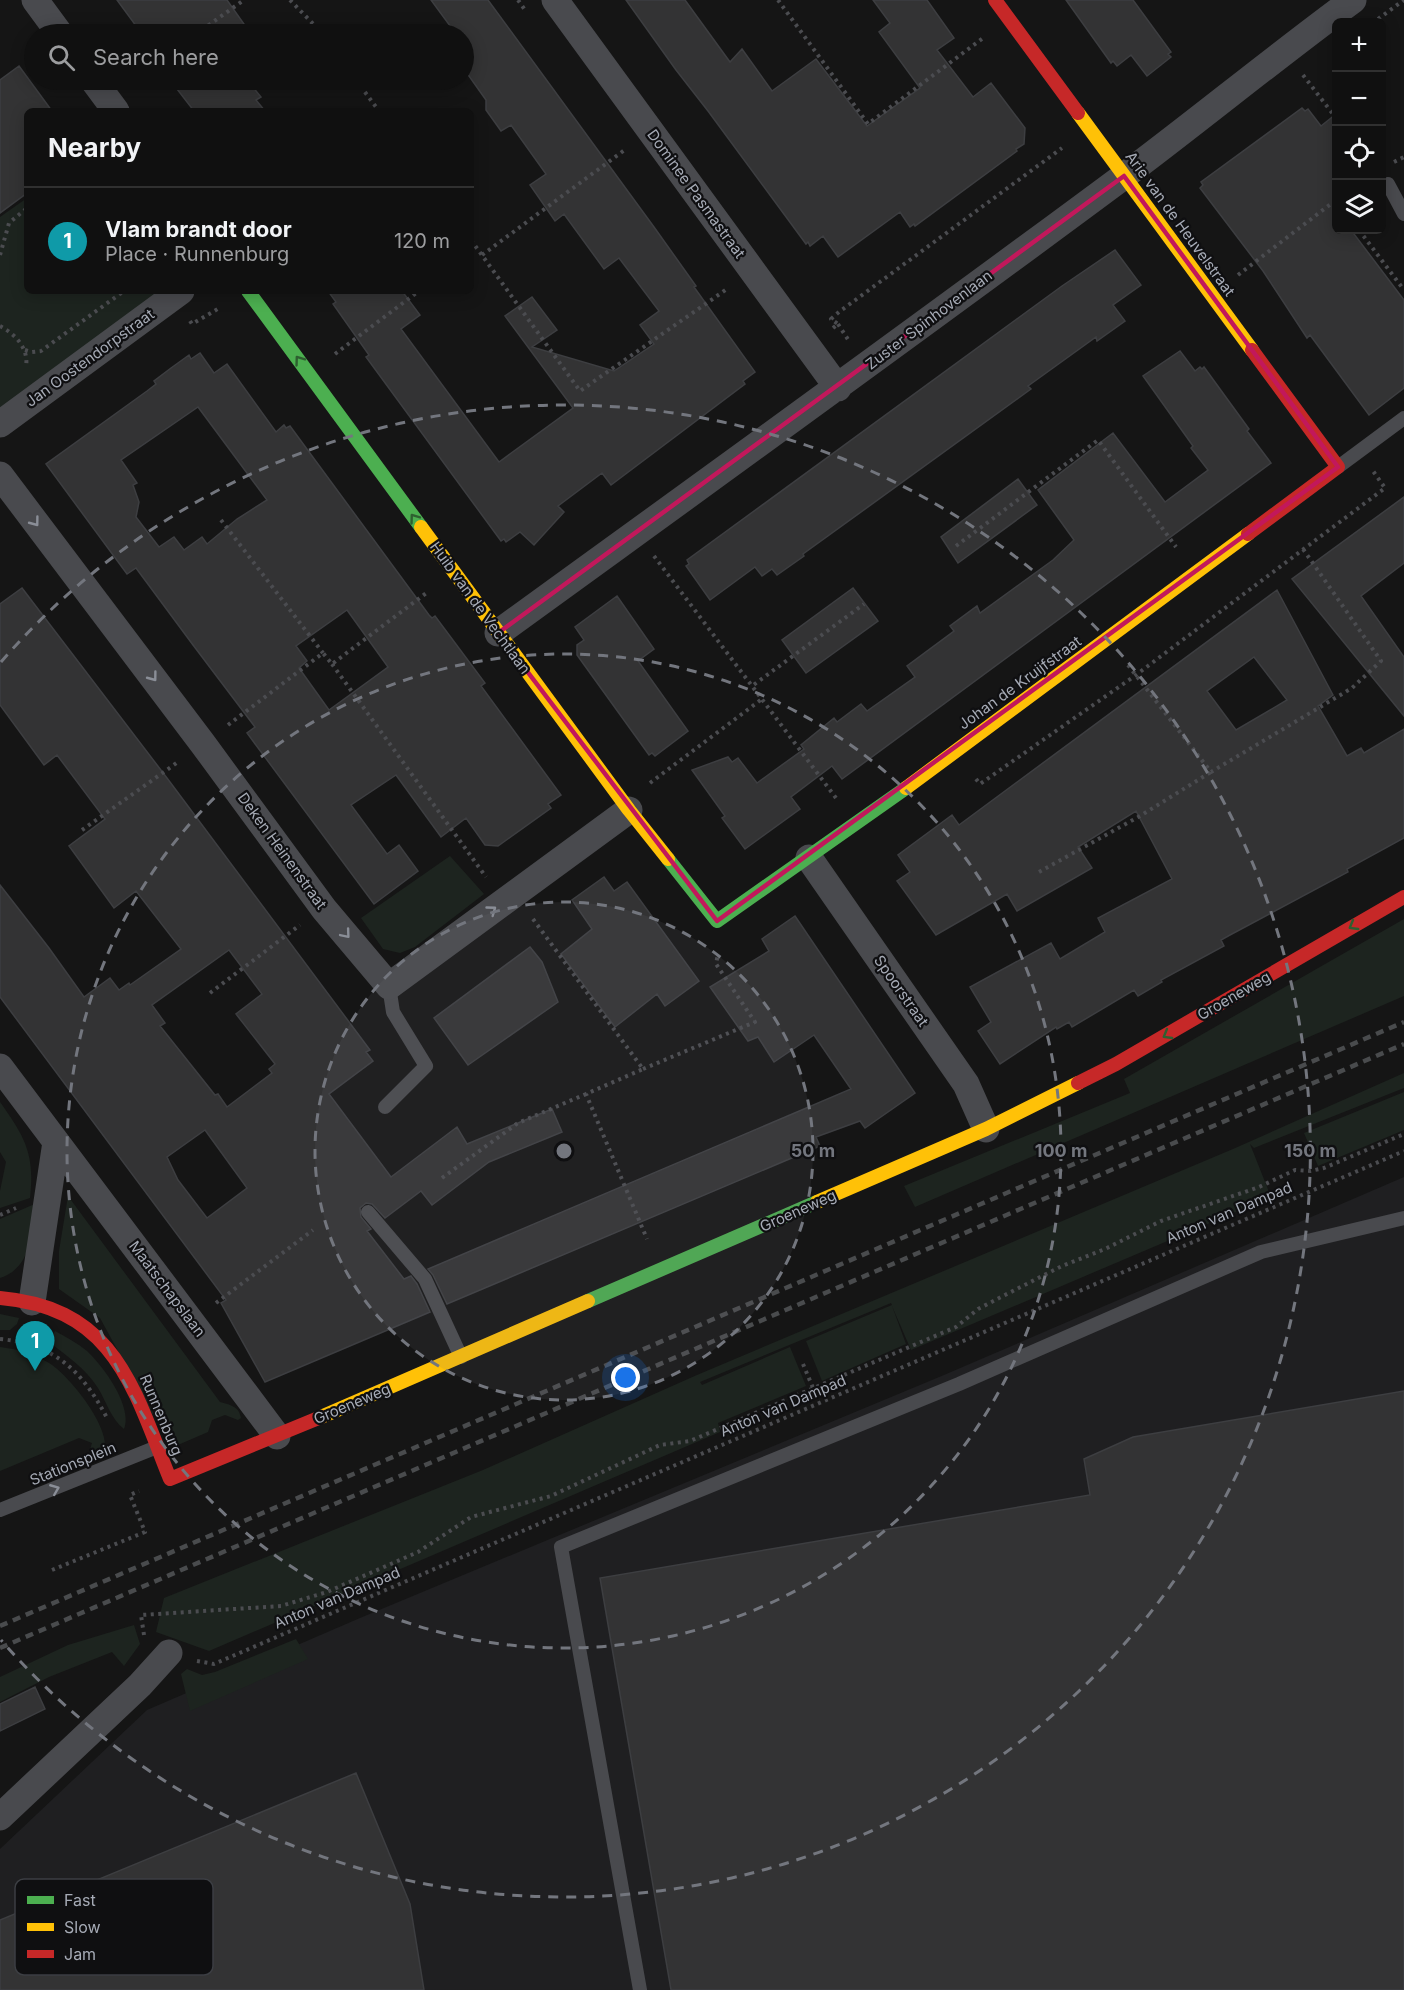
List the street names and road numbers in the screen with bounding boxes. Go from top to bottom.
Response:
street label: Dominee Pasmastraat [643,125,750,262]
street label: Arie van de Heuvelstraat [1121,148,1239,300]
street label: Zuster Spinhovenlaan [862,266,996,373]
street label: Jan Oostendorpstraat [22,305,158,411]
street label: Huib van de Vechtlaan [426,538,535,678]
street label: Johan de Kruijfstraat [955,632,1085,734]
street label: Deken Heinenstraat [234,789,331,913]
street label: Spoorstraat [870,951,933,1030]
street label: Groeneweg [1194,967,1274,1024]
street label: Anton van Dampad [1163,1177,1295,1248]
street label: Groeneweg [757,1185,839,1236]
street label: Maatschapslaan [125,1237,210,1340]
street label: Anton van Dampad [717,1370,849,1441]
street label: Runnenburg [136,1371,187,1458]
street label: Groeneweg [311,1379,393,1428]
street label: Stationsplein [27,1438,119,1489]
street label: Anton van Dampad [271,1562,403,1633]

